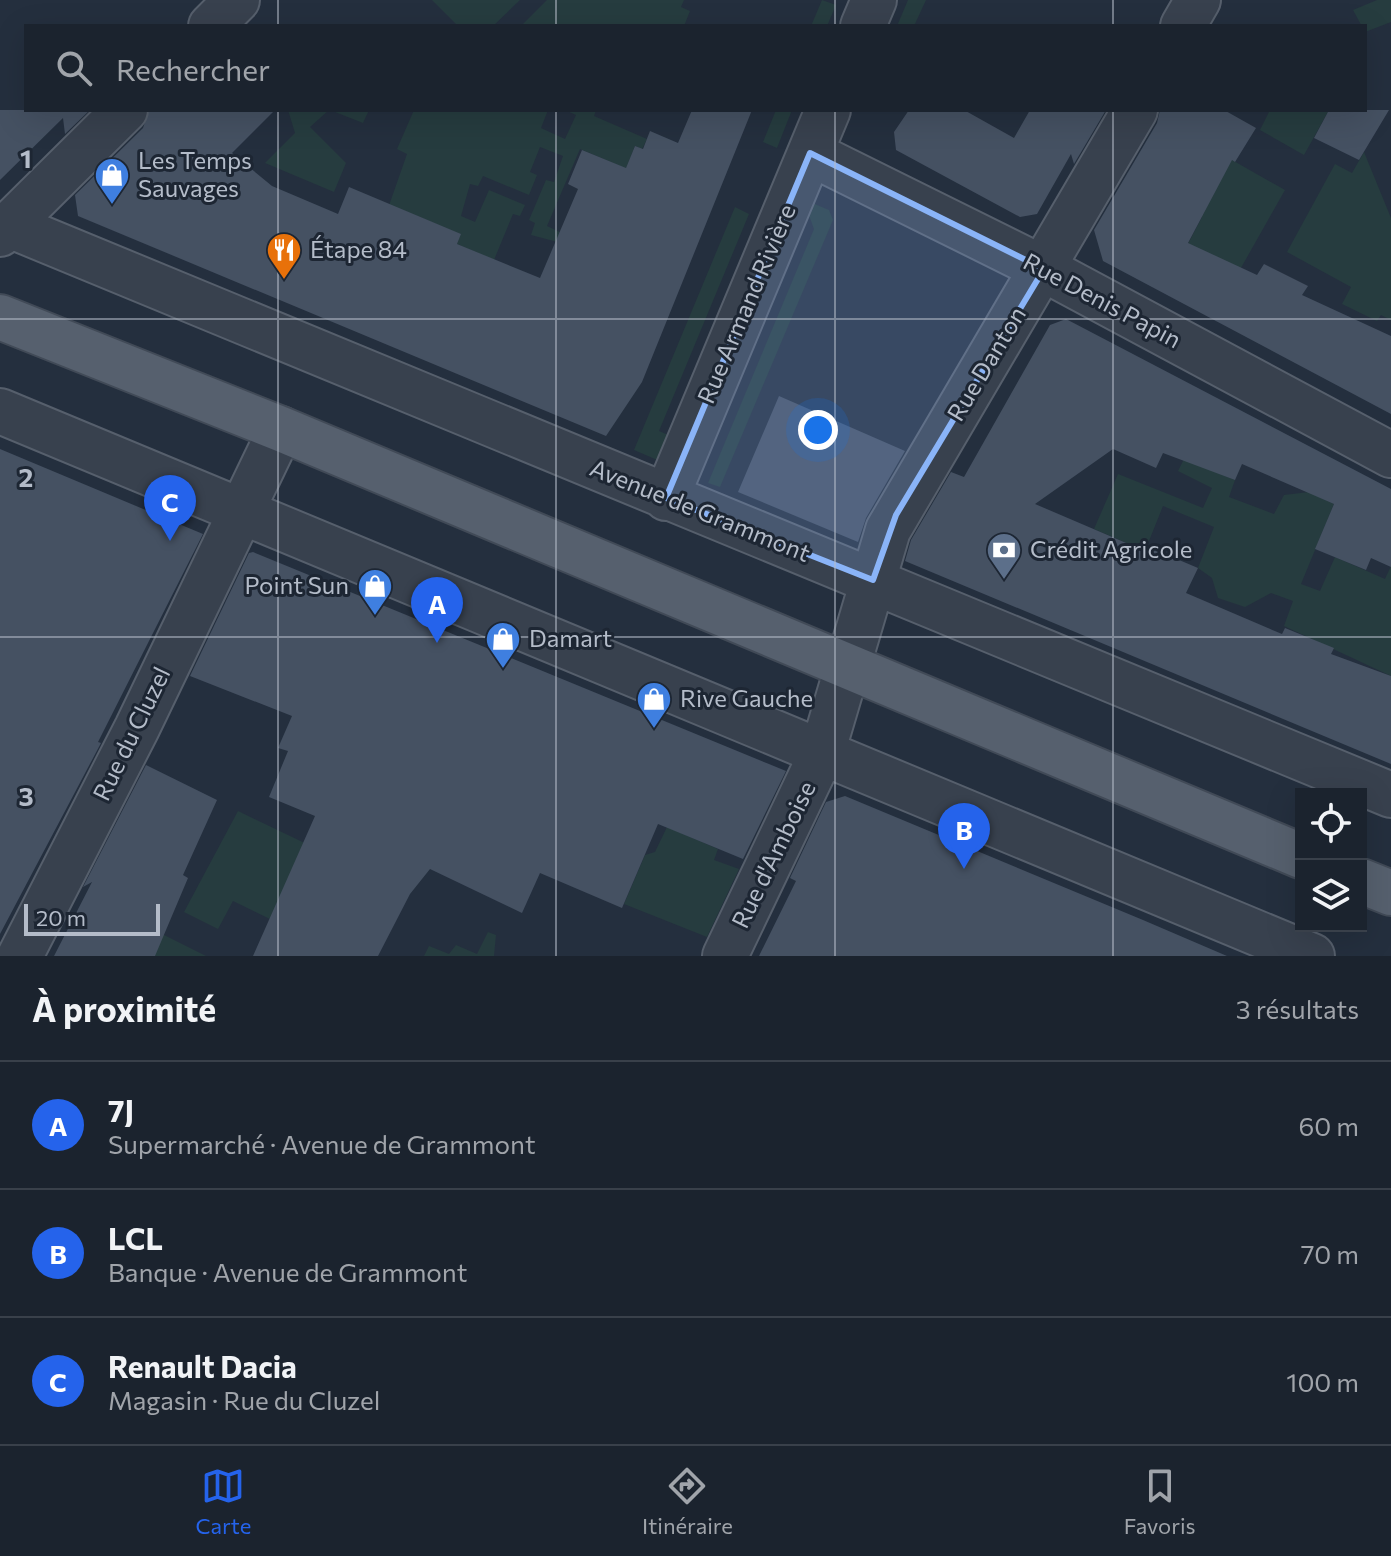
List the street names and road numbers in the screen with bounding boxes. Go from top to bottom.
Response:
street label: Rue Armand Rivière [691,199,801,407]
street label: Rue Denis Papin [1019,246,1186,353]
street label: Rue Danton [940,301,1031,426]
street label: Avenue de Grammont [586,452,815,567]
street label: Rue du Cluzel [86,662,175,805]
street label: Rue d'Amboise [725,776,821,933]

